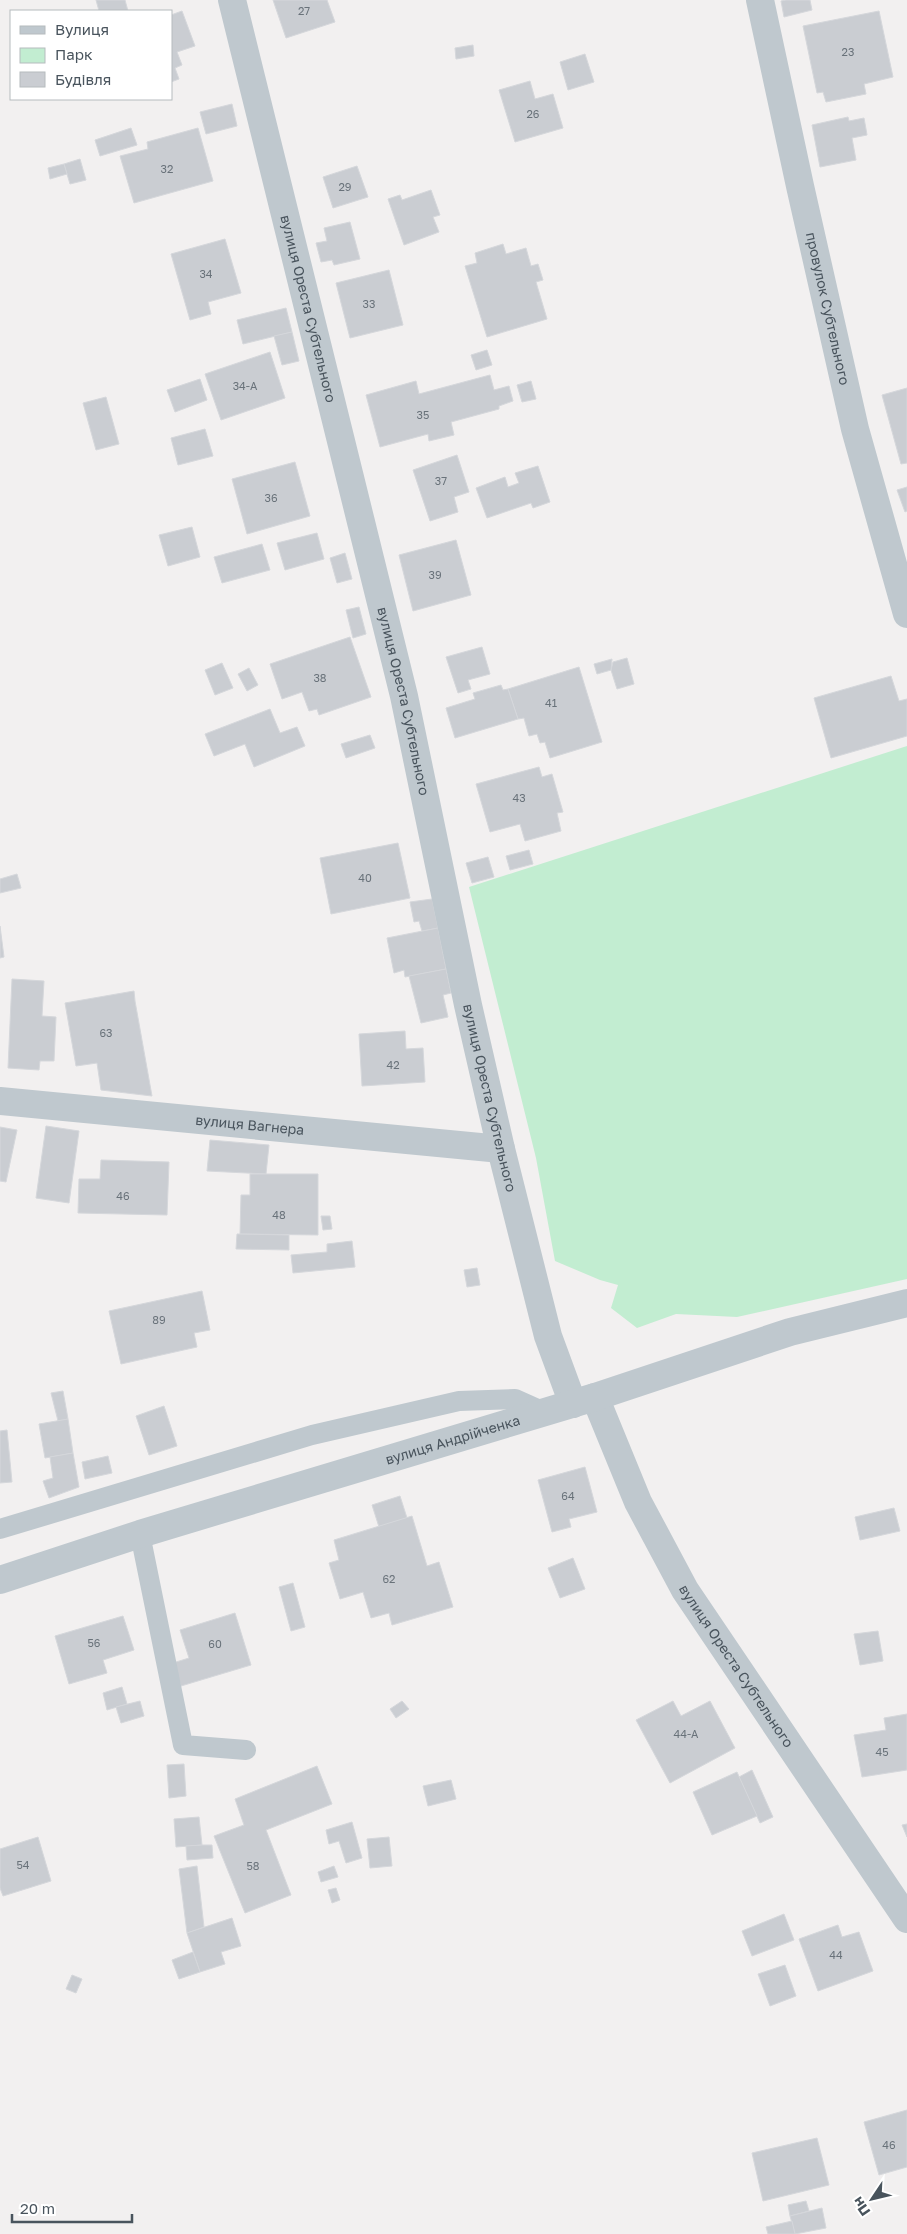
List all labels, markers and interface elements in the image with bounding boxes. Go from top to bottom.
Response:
house number: 27 [298,4,310,17]
legend [10,10,172,100]
text: Вулиця [55,20,109,38]
text: Парк [55,45,93,63]
house number: 23 [842,45,854,58]
text: Будівля [55,70,111,88]
house number: 26 [526,107,540,120]
house number: 32 [161,162,173,175]
house number: 29 [338,180,352,193]
street label: вулиця Ореста Субтельного [277,213,340,404]
street label: провулок Субтельного [803,230,854,387]
house number: 34 [199,267,213,280]
house number: 33 [363,297,375,310]
house number: 34-А [233,379,258,392]
house number: 35 [417,408,429,421]
house number: 37 [435,474,447,487]
house number: 36 [264,491,278,504]
house number: 39 [428,568,442,581]
street label: вулиця Ореста Субтельного [374,605,433,797]
house number: 38 [313,671,327,684]
house number: 41 [545,696,557,709]
house number: 43 [512,791,526,804]
house number: 40 [358,871,372,884]
street label: вулиця Ореста Субтельного [460,1002,520,1194]
house number: 63 [99,1026,113,1039]
house number: 42 [386,1058,400,1071]
street label: вулиця Вагнера [195,1111,305,1138]
house number: 46 [116,1189,130,1202]
house number: 48 [272,1208,286,1221]
house number: 89 [152,1313,166,1326]
street label: вулиця Андрійченка [383,1411,522,1468]
house number: 64 [561,1489,575,1502]
house number: 62 [382,1572,396,1585]
street label: вулиця Ореста Субтельного [676,1582,798,1750]
house number: 56 [87,1636,101,1649]
house number: 60 [208,1637,222,1650]
house number: 44-А [674,1727,699,1740]
house number: 45 [875,1745,889,1758]
house number: 54 [16,1858,30,1871]
house number: 58 [246,1859,260,1872]
house number: 44 [829,1948,843,1961]
house number: 46 [882,2138,896,2151]
north arrow [847,2174,897,2224]
scale bar [12,2192,132,2224]
text: Пн [849,2194,873,2219]
text: 20 m [20,2199,55,2217]

